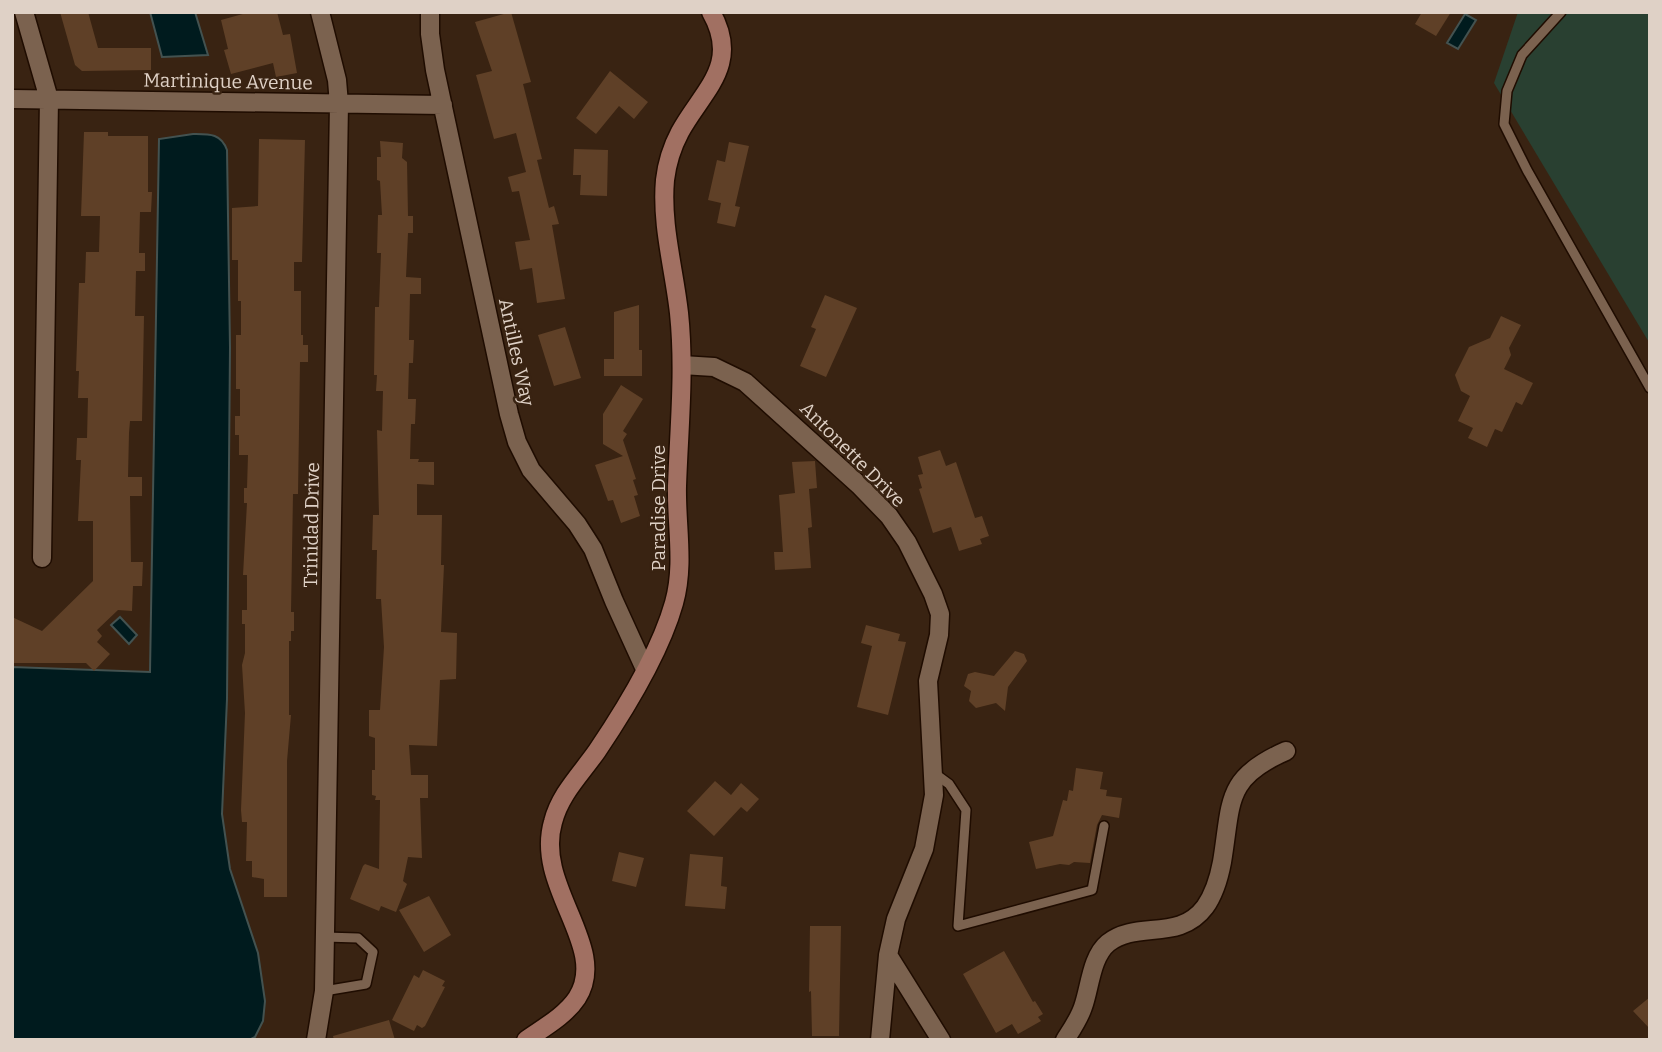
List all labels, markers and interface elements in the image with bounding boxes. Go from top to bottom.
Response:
street label: Martinique Avenue [143,69,313,94]
street label: Antilles Way [494,296,539,409]
street label: Antonette Drive [795,397,910,512]
street label: Paradise Drive [647,445,670,571]
street label: Trinidad Drive [299,462,324,588]

